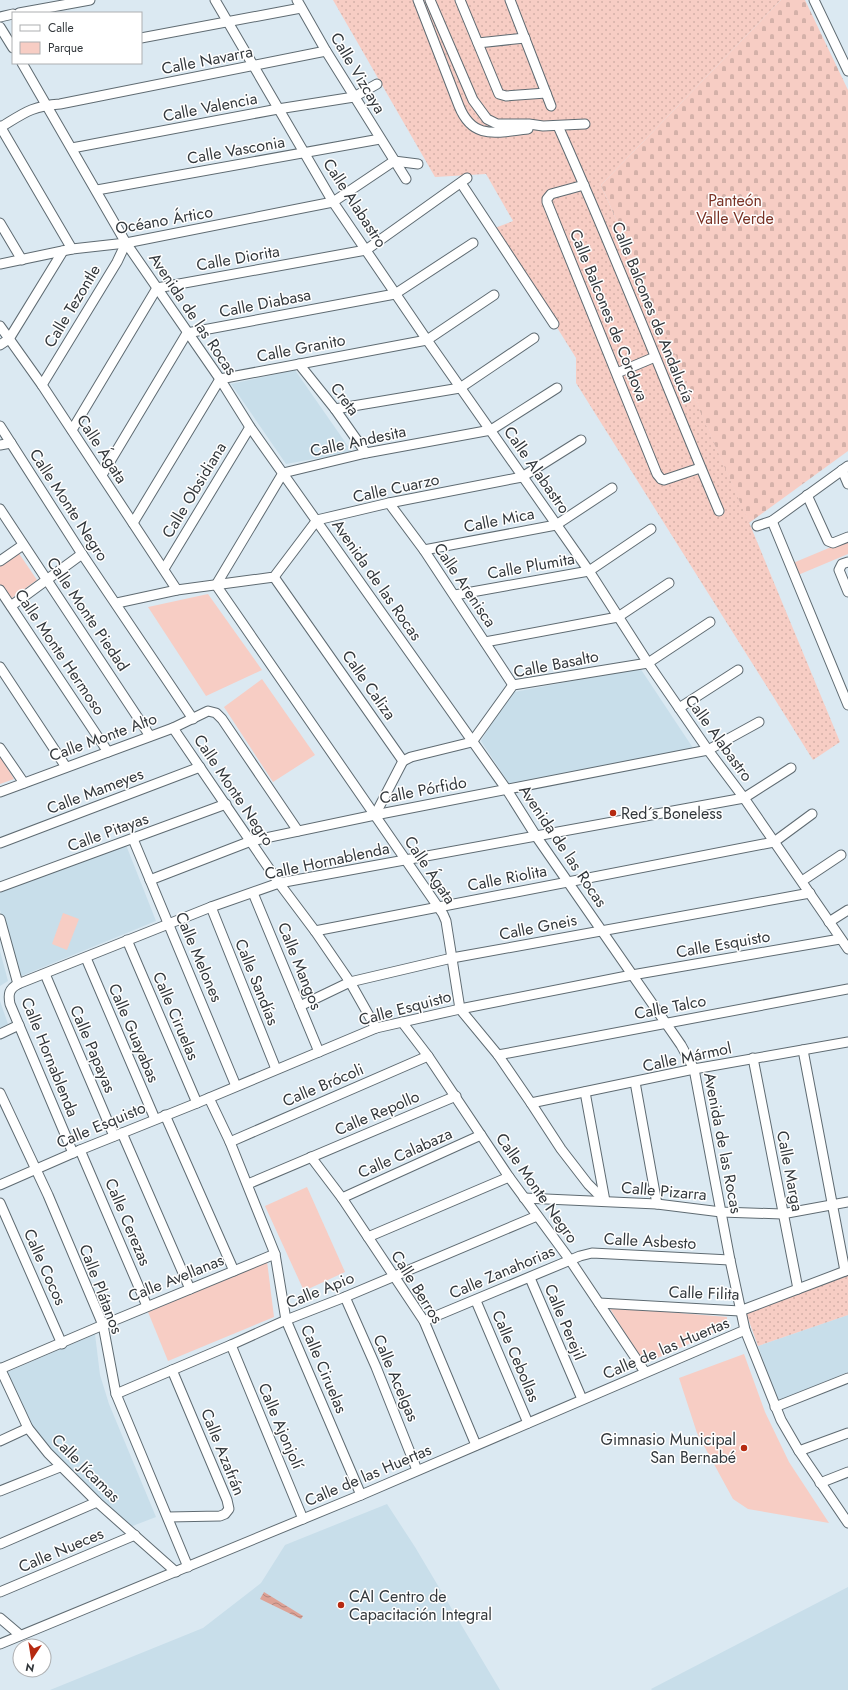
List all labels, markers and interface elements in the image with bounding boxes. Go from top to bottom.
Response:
legend [12,12,142,64]
text: Calle [48,19,74,37]
street label: Calle Vizcaya [325,28,391,118]
text: Parque [48,39,83,57]
street label: Calle Navarra [159,40,255,80]
street label: Calle Valencia [161,87,259,127]
street label: Calle Vasconia [185,130,287,170]
street label: Calle Alabastro [318,154,393,252]
park label: Panteón Valle Verde [696,189,774,230]
street label: Océano Ártico [113,200,215,240]
street label: Calle Balcones de Andalucía [606,218,700,406]
street label: Calle Balcones de Cordova [564,226,654,404]
street label: Calle Diorita [195,239,281,277]
street label: Avenida de las Rocas [143,248,243,380]
street label: Calle Tezontle [38,260,106,352]
street label: Calle Diabasa [217,283,313,323]
street label: Calle Granito [255,328,348,368]
street label: Creta [325,378,365,420]
street label: Calle Ágata [71,410,133,488]
street label: Calle Andesita [308,420,408,462]
street label: Calle Alabastro [498,422,576,519]
street label: Calle Obsidiana [156,438,232,542]
street label: Calle Monte Negro [24,444,114,566]
street label: Calle Cuarzo [351,468,442,508]
street label: Calle Mica [462,502,536,538]
street label: Avenida de las Rocas [326,515,428,645]
street label: Calle Arenisca [428,538,502,632]
street label: Calle Plumita [486,547,576,585]
street label: Calle Monte Piedad [41,552,135,676]
street label: Calle Monte Hermoso [9,584,111,720]
street label: Calle Basalto [512,644,601,684]
street label: Calle Caliza [336,645,402,725]
street label: Calle Alabastro [680,690,758,786]
street label: Calle Monte Alto [46,707,160,767]
street label: Calle Monte Negro [188,730,280,850]
street label: Calle Mameyes [43,762,147,820]
street label: Calle Pórfido [378,770,469,810]
street label: Avenida de las Rocas [513,780,613,912]
place label: Red´s Boneless [621,802,722,825]
street label: Calle Pitayas [64,807,152,857]
marker: Red´s Boneless [608,808,618,818]
street label: Calle Ágata [399,831,461,909]
street label: Calle Hornablenda [262,837,392,885]
street label: Calle Riolita [465,859,549,897]
street label: Calle Melones [170,908,228,1006]
street label: Calle Gneis [497,908,579,946]
street label: Calle Mangos [272,919,328,1013]
street label: Calle Esquisto [674,924,772,964]
street label: Calle Sandías [229,935,285,1029]
street label: Calle Ciruelas [147,968,205,1064]
street label: Calle Guayabas [103,980,165,1086]
street label: Calle Esquisto [356,985,454,1031]
street label: Calle Talco [632,989,708,1025]
street label: Calle Hornablenda [16,994,84,1120]
street label: Calle Papayas [64,1002,122,1096]
street label: Calle Mármol [641,1036,733,1078]
street label: Calle Brócoli [279,1058,367,1112]
street label: Avenida de las Rocas [698,1070,748,1216]
street label: Calle Repollo [331,1085,423,1141]
street label: Calle Esquisto [53,1096,149,1154]
street label: Calle Calabaza [354,1122,456,1184]
street label: Calle Monte Negro [490,1128,584,1248]
street label: Calle Marga [771,1129,809,1213]
street label: Calle Cerezas [99,1175,157,1269]
street label: Calle Pizarra [620,1176,708,1206]
street label: Calle Cocos [18,1225,72,1309]
street label: Calle Asbesto [603,1227,697,1255]
street label: Calle Zanahorias [446,1239,558,1305]
street label: Calle Plátanos [73,1241,129,1337]
street label: Calle Berros [385,1246,449,1328]
street label: Calle Avellanas [125,1248,227,1308]
street label: Calle Apio [282,1266,358,1314]
street label: Calle Perejil [539,1280,591,1364]
street label: Calle Filita [668,1280,740,1306]
street label: Calle Cebollas [486,1307,546,1405]
street label: Calle de las Huertas [599,1311,733,1385]
street label: Calle Ciruelas [295,1321,353,1417]
street label: Calle Acelgas [367,1331,425,1425]
street label: Calle Ajonjolí [253,1379,310,1473]
street label: Calle Azafrán [195,1405,251,1499]
street label: Calle Jícamas [46,1428,126,1508]
place label: Gimnasio Municipal San Bernabé [600,1428,736,1469]
street label: Calle de las Huertas [301,1438,435,1512]
marker: Gimnasio Municipal San Bernabé [739,1443,749,1453]
street label: Calle Nueces [15,1522,107,1578]
place label: CAI Centro de Capacitación Integral [349,1585,492,1626]
marker: CAI Centro de Capacitación Integral [336,1600,346,1610]
north arrow [12,1638,52,1678]
text: N [24,1659,36,1677]

